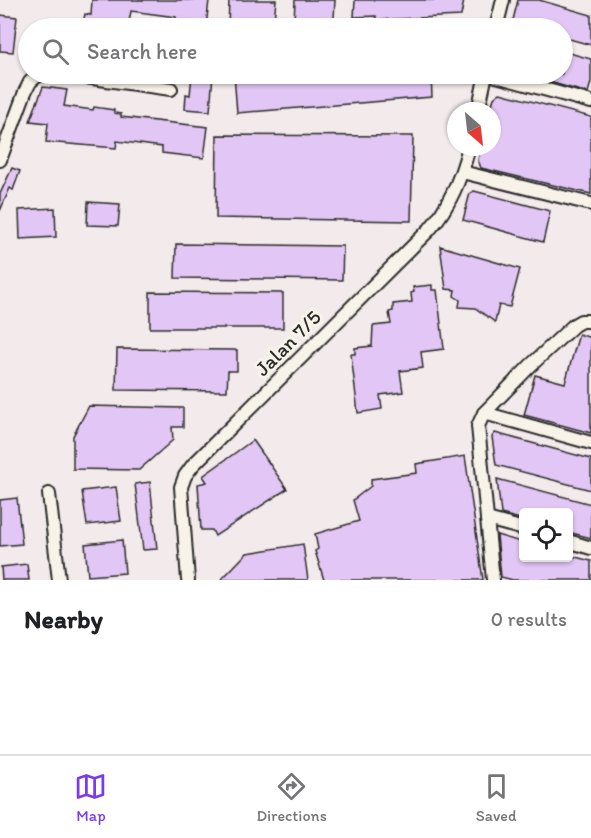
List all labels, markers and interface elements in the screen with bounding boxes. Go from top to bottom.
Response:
search box [18,18,573,84]
icon: search [39,35,72,68]
text: Search here [87,38,197,65]
north arrow [447,102,501,156]
street label: Jalan 7/5 [249,304,326,381]
map controls [519,508,573,562]
button: locate [519,508,573,562]
text: Nearby [24,603,103,635]
text: 0 results [491,607,567,631]
tab: Map [74,770,107,825]
tab: Directions [256,770,327,825]
tab: Saved [476,770,517,825]

